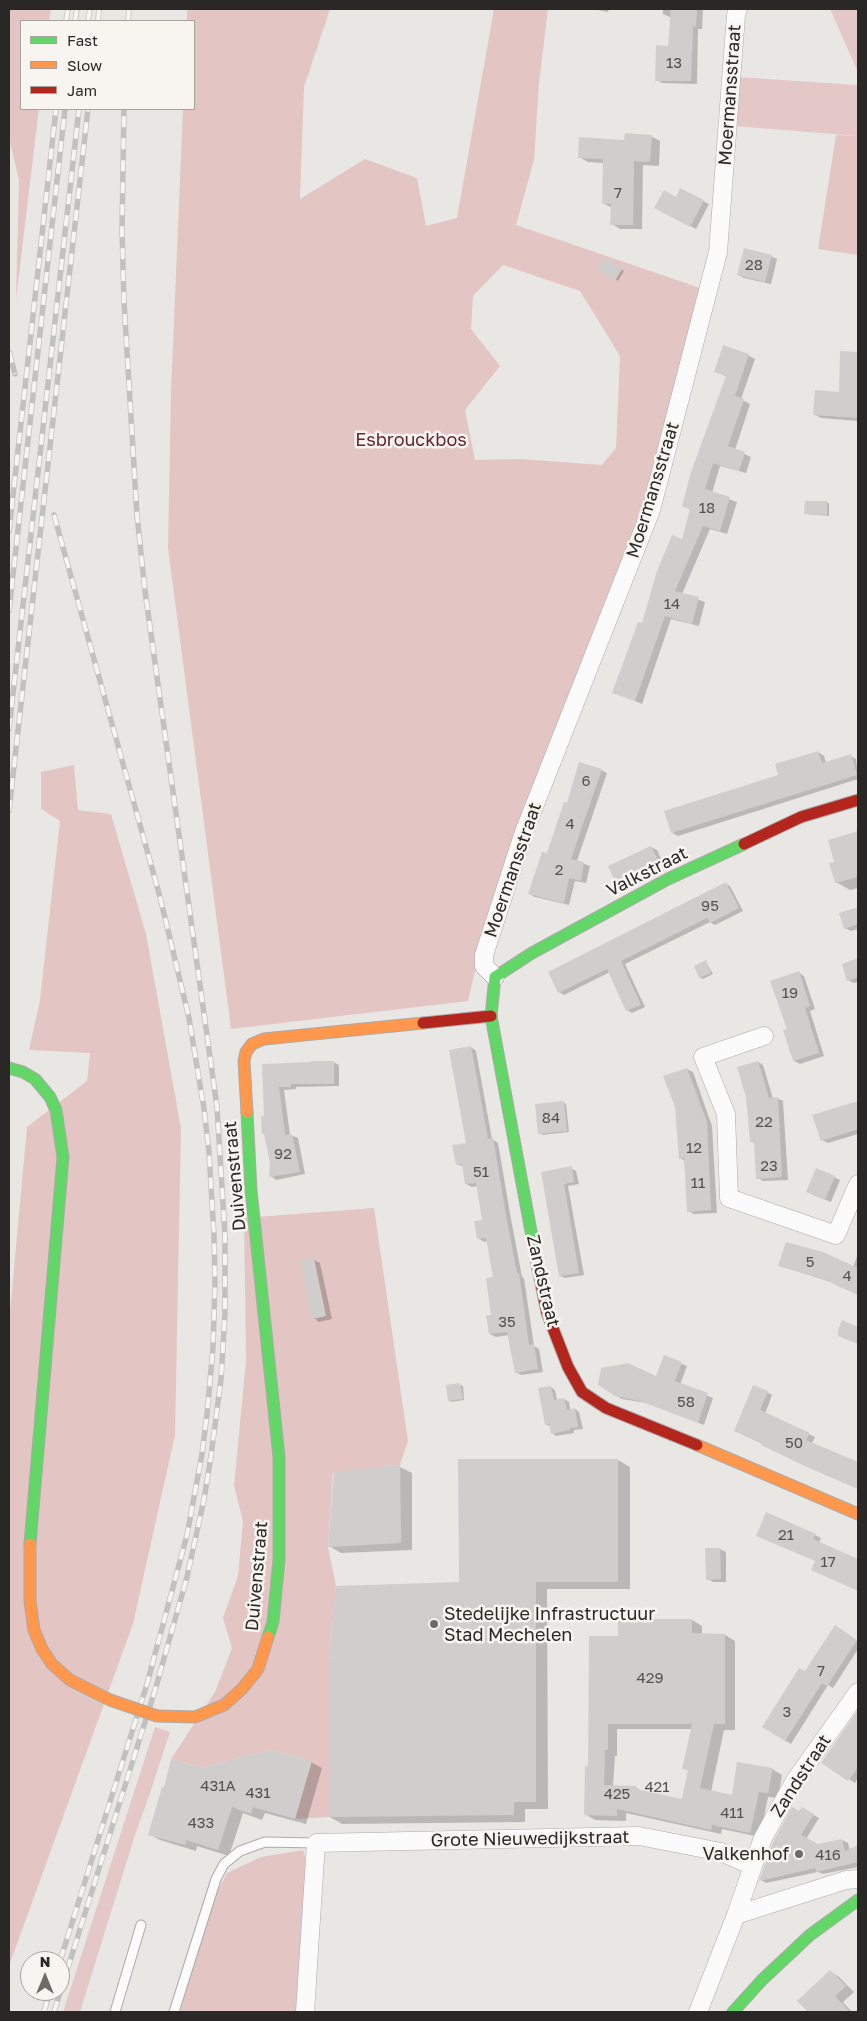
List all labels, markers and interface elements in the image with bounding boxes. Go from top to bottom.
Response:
legend [20,20,195,110]
street label: Moermansstraat [714,24,746,166]
text: Fast [67,31,98,49]
house number: 13 [666,54,682,72]
text: Slow [67,56,102,74]
text: Jam [67,81,97,99]
house number: 7 [614,184,622,202]
house number: 28 [745,256,763,274]
street label: Moermansstraat [622,419,684,561]
park label: Esbrouckbos [355,429,467,451]
house number: 18 [699,499,715,517]
house number: 14 [664,595,680,613]
house number: 6 [581,772,591,790]
street label: Moermansstraat [480,800,546,940]
house number: 4 [565,815,575,833]
street label: Valkstraat [603,842,691,902]
house number: 2 [555,861,563,879]
house number: 95 [701,897,719,915]
house number: 19 [782,984,798,1002]
house number: 84 [542,1109,560,1127]
house number: 22 [755,1113,773,1131]
street label: Duivenstraat [219,1120,251,1232]
house number: 12 [686,1139,702,1157]
house number: 92 [274,1145,292,1163]
house number: 23 [760,1157,778,1175]
house number: 51 [473,1163,489,1181]
house number: 11 [691,1174,705,1192]
street label: Zandstraat [522,1233,564,1329]
house number: 5 [806,1253,814,1271]
house number: 4 [842,1267,852,1285]
house number: 35 [498,1313,516,1331]
house number: 58 [677,1393,695,1411]
house number: 50 [785,1434,803,1452]
street label: Duivenstraat [241,1520,273,1632]
house number: 21 [778,1526,794,1544]
house number: 17 [820,1553,836,1571]
place label: Stedelijke Infrastructuur Stad Mechelen [444,1603,655,1646]
marker: Stedelijke Infrastructuur Stad Mechelen [428,1618,440,1630]
house number: 7 [817,1662,825,1680]
house number: 429 [637,1669,663,1687]
house number: 3 [783,1703,791,1721]
street label: Zandstraat [766,1731,836,1821]
house number: 431A [200,1777,236,1795]
house number: 421 [644,1778,670,1796]
house number: 431 [245,1784,271,1802]
house number: 425 [604,1785,630,1803]
house number: 411 [720,1804,744,1822]
house number: 433 [188,1814,214,1832]
street label: Grote Nieuwedijkstraat [430,1826,630,1852]
place label: Valkenhof [703,1843,789,1865]
house number: 416 [815,1846,841,1864]
marker: Valkenhof [793,1848,805,1860]
north arrow [20,1951,70,2001]
text: N [40,1953,50,1970]

